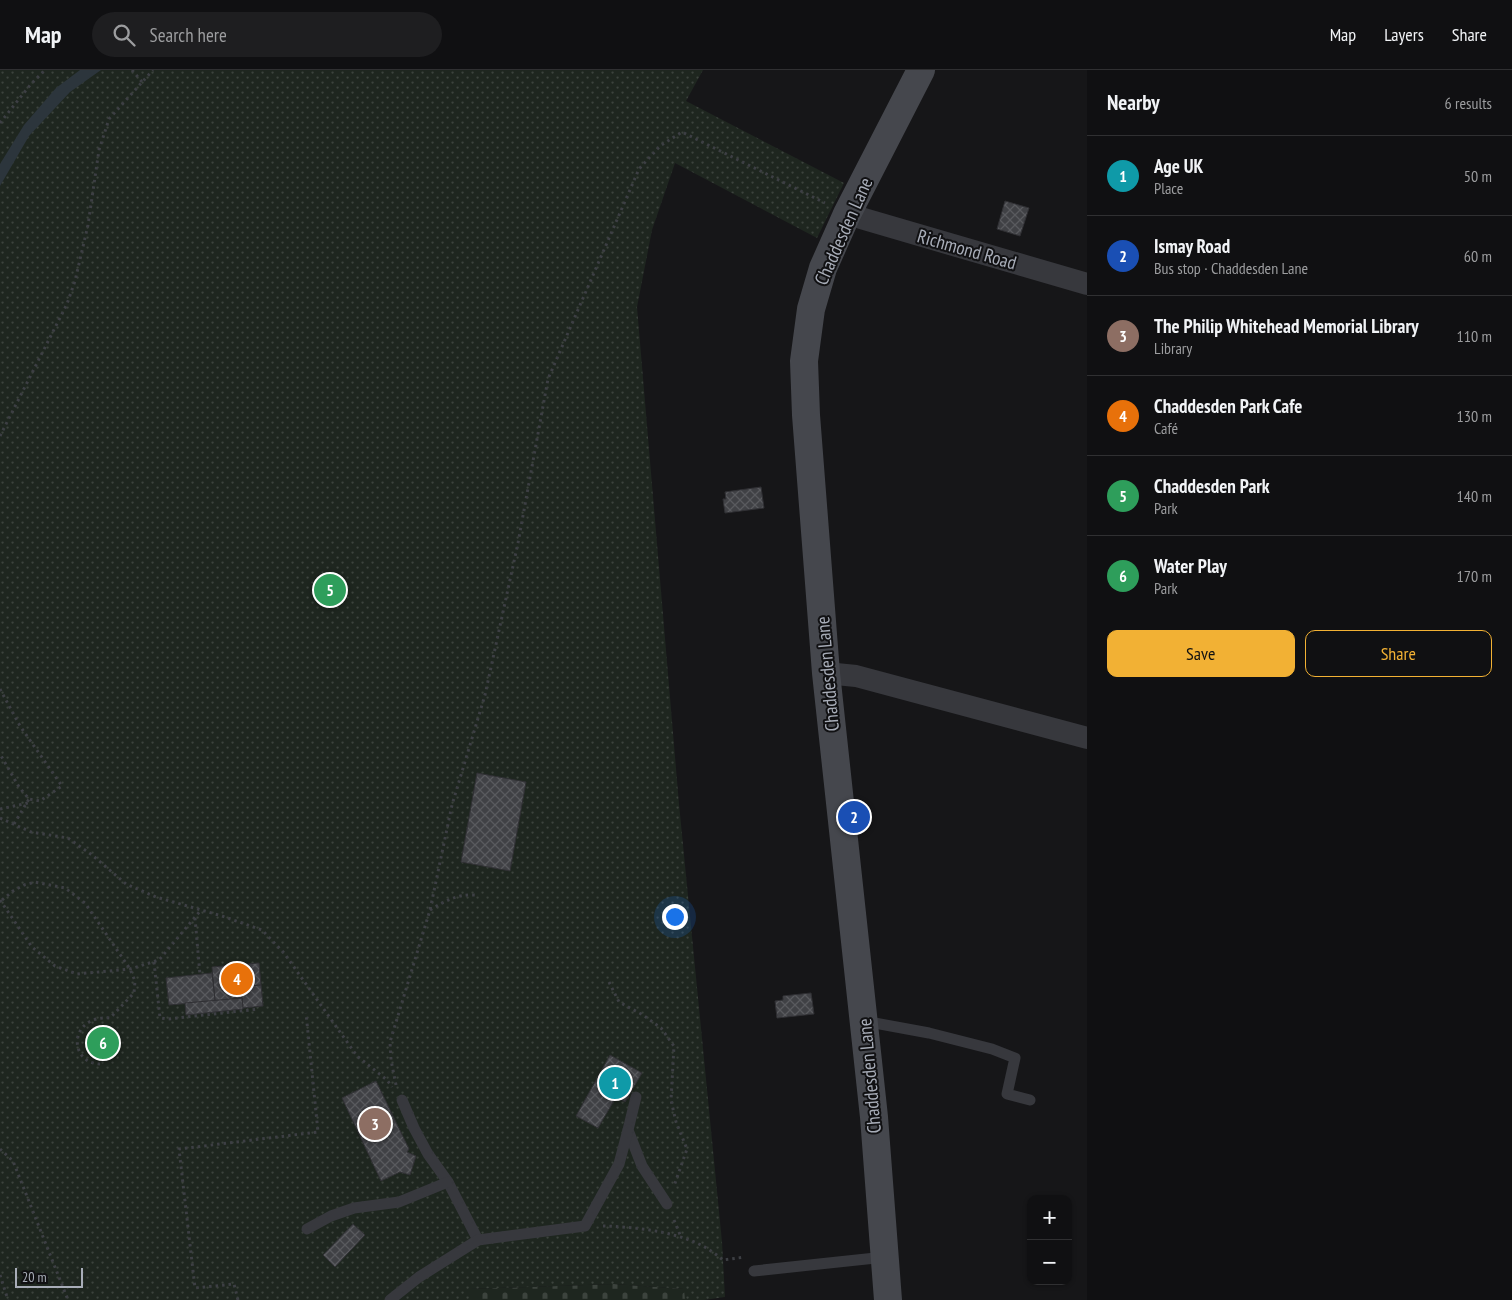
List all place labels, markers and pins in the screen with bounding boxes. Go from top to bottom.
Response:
pin: 5 [314,571,346,609]
pin: 2 [838,798,870,836]
pin: 4 [221,960,253,998]
pin: 6 [87,1024,119,1062]
pin: 1 [599,1064,631,1102]
pin: 3 [359,1105,391,1143]

